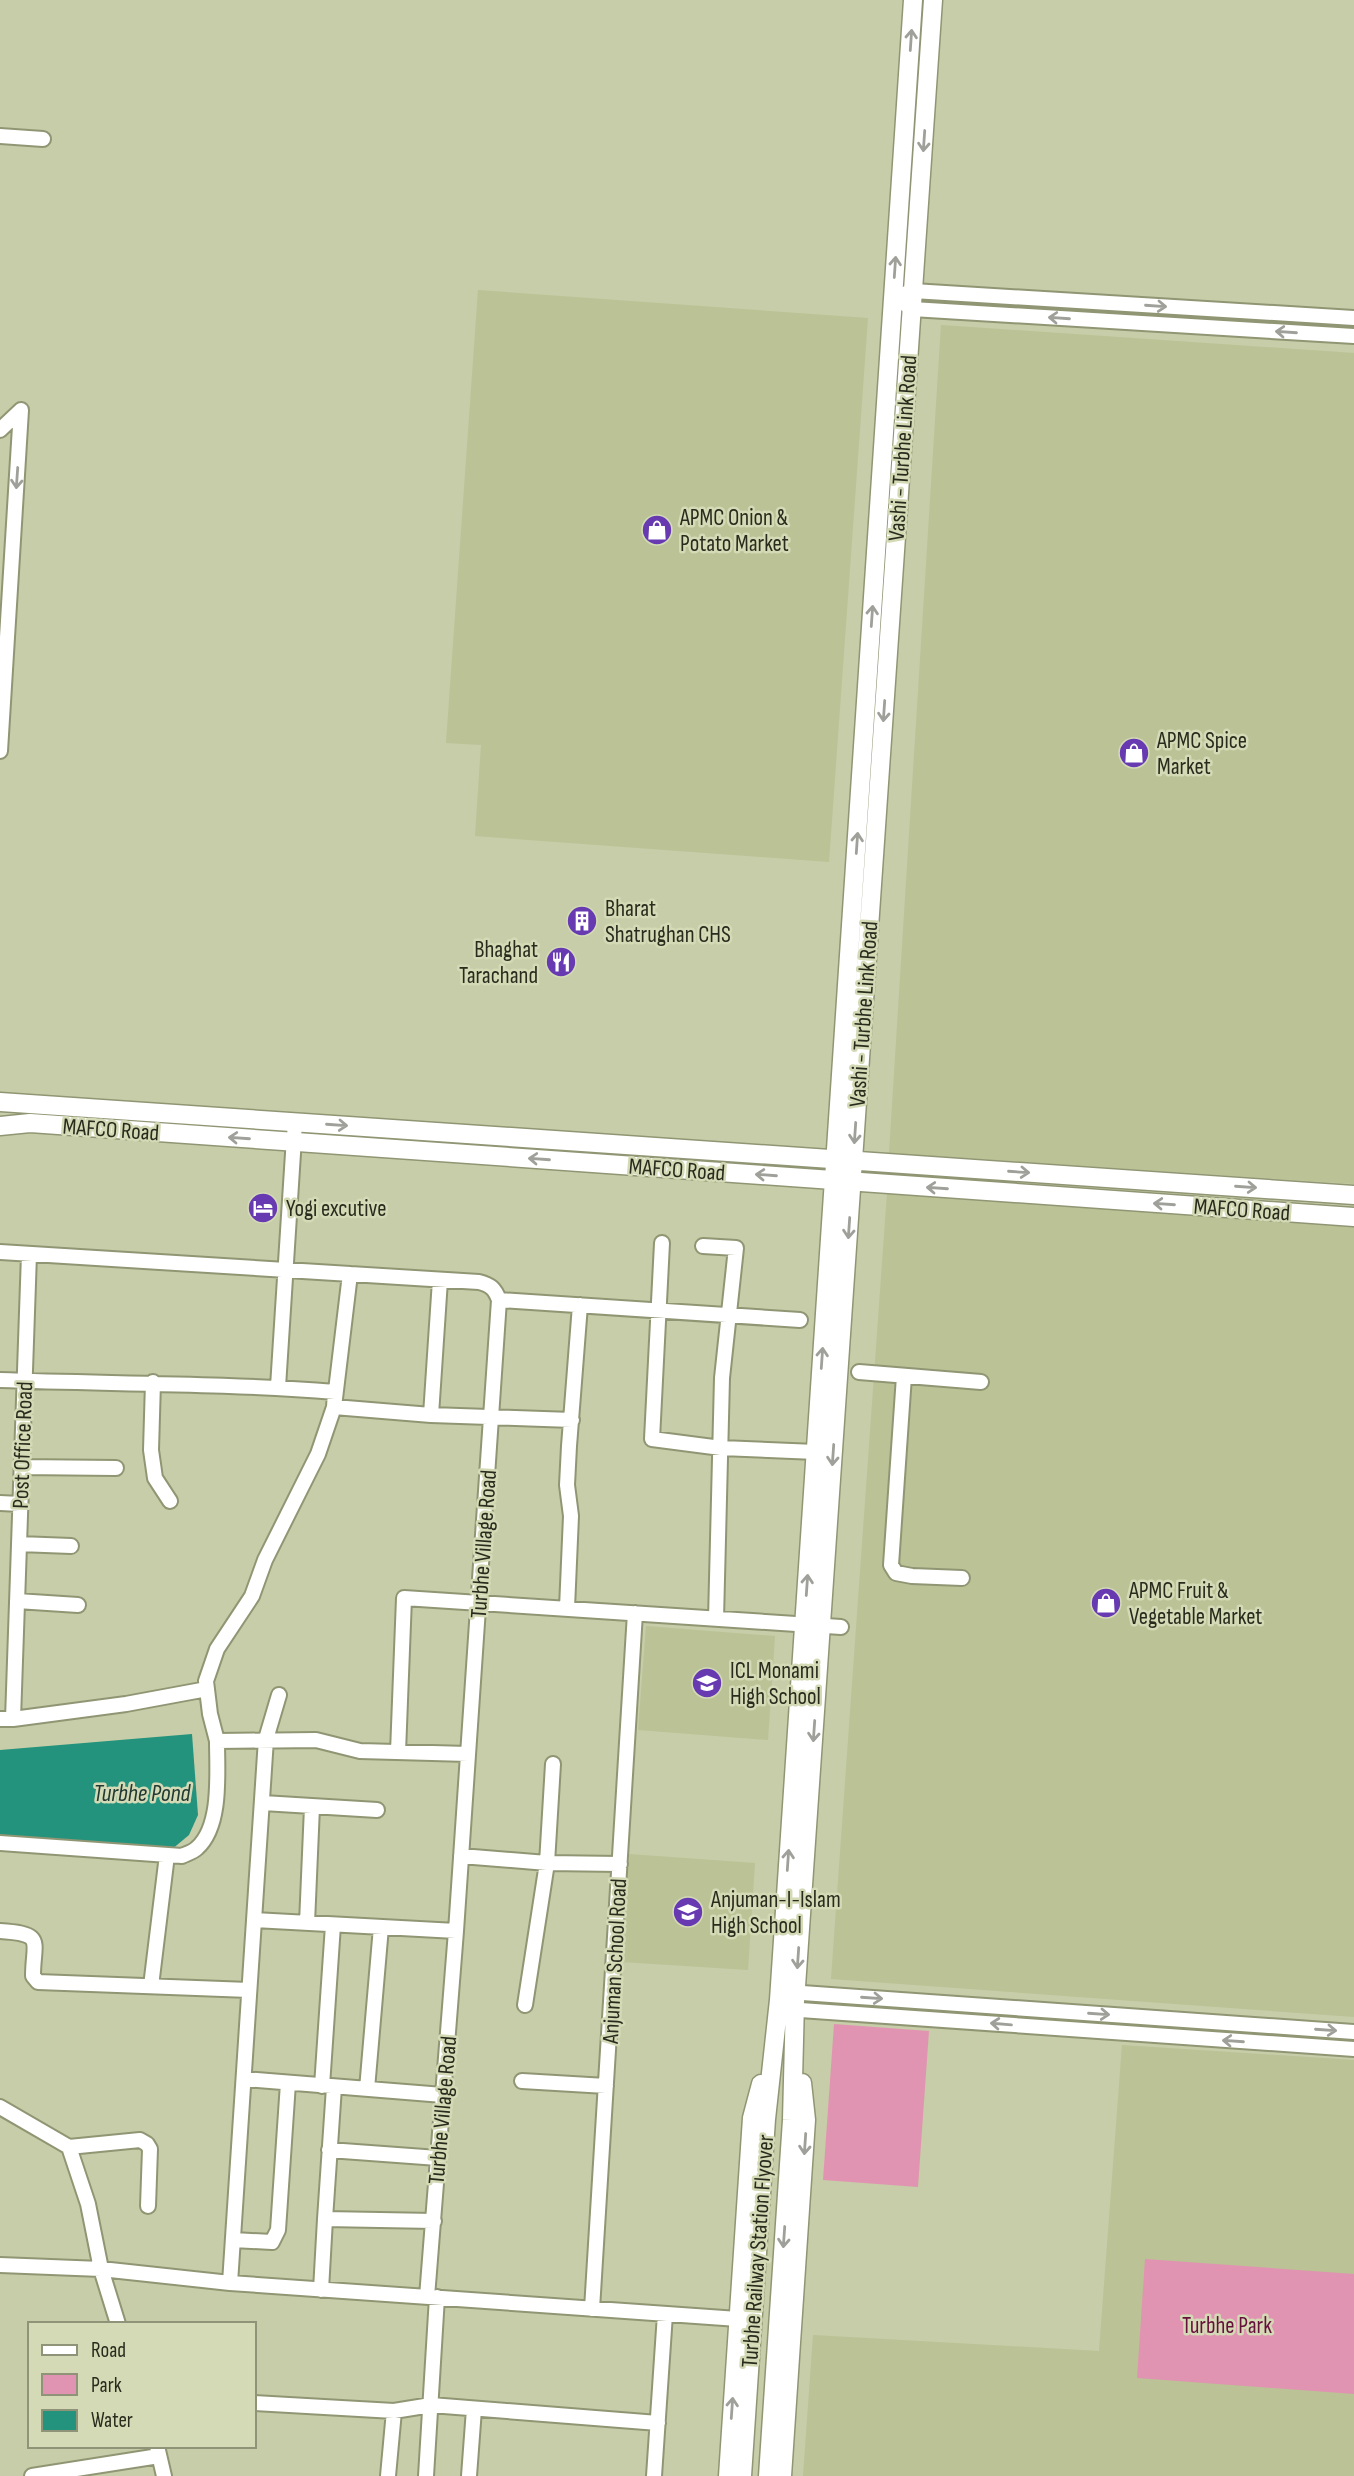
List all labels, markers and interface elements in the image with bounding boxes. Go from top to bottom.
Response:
one-way arrow [904,29,917,52]
one-way arrow [917,130,930,153]
one-way arrow [889,256,902,279]
one-way arrow [1144,300,1166,313]
one-way arrow [1048,311,1071,324]
one-way arrow [1275,325,1298,338]
street label: Vashi - Turbhe Link Road [883,354,923,542]
one-way arrow [10,466,23,489]
place label: APMC Onion & Potato Market [679,504,789,558]
shop icon: APMC Onion & Potato Market [640,513,674,547]
one-way arrow [866,606,879,628]
one-way arrow [877,699,890,721]
place label: APMC Spice Market [1156,727,1247,781]
shop icon: APMC Spice Market [1117,736,1151,770]
one-way arrow [851,833,864,855]
place label: Bharat Shatrughan CHS [605,895,731,949]
building icon: Bharat Shatrughan CHS [565,904,599,938]
street label: Vashi - Turbhe Link Road [844,920,884,1108]
place label: Bhaghat Tarachand [459,936,538,990]
restaurant icon: Bhaghat Tarachand [544,945,578,979]
street label: MAFCO Road [62,1113,160,1147]
one-way arrow [325,1119,348,1132]
one-way arrow [848,1121,861,1144]
one-way arrow [228,1131,251,1144]
one-way arrow [528,1152,551,1165]
street label: MAFCO Road [628,1153,726,1187]
one-way arrow [1007,1165,1030,1178]
one-way arrow [755,1169,778,1182]
one-way arrow [926,1181,949,1194]
one-way arrow [1234,1181,1257,1194]
hotel icon: Yogi excutive [246,1191,280,1225]
street label: MAFCO Road [1193,1193,1291,1227]
place label: Yogi excutive [286,1195,386,1223]
one-way arrow [1153,1197,1176,1210]
one-way arrow [842,1217,855,1240]
one-way arrow [816,1347,829,1369]
street label: Post Office Road [7,1381,39,1509]
one-way arrow [826,1444,839,1466]
street label: Turbhe Village Road [465,1469,503,1619]
one-way arrow [801,1574,814,1596]
place label: APMC Fruit & Vegetable Market [1128,1577,1262,1631]
shop icon: APMC Fruit & Vegetable Market [1089,1586,1123,1620]
place label: ICL Monami High School [730,1657,821,1711]
school or university icon: ICL Monami High School [690,1666,724,1700]
one-way arrow [807,1719,820,1742]
water label: Turbhe Pond [94,1779,192,1808]
one-way arrow [782,1849,795,1872]
street label: Anjuman School Road [597,1878,633,2045]
place label: Anjuman-I-Islam High School [710,1886,841,1940]
school or university icon: Anjuman-I-Islam High School [671,1895,705,1929]
one-way arrow [791,1946,804,1969]
one-way arrow [860,1991,883,2004]
one-way arrow [1087,2008,1110,2021]
one-way arrow [990,2017,1013,2030]
one-way arrow [1314,2024,1337,2037]
street label: Turbhe Village Road [423,2035,463,2185]
one-way arrow [1222,2035,1245,2048]
one-way arrow [798,2132,811,2155]
street label: Turbhe Railway Station Flyover [736,2133,780,2368]
one-way arrow [777,2225,790,2247]
park label: Turbhe Park [1182,2312,1272,2340]
legend [28,2322,256,2448]
text: Road [91,2338,126,2363]
text: Park [91,2373,122,2398]
one-way arrow [726,2397,739,2420]
text: Water [91,2408,133,2433]

